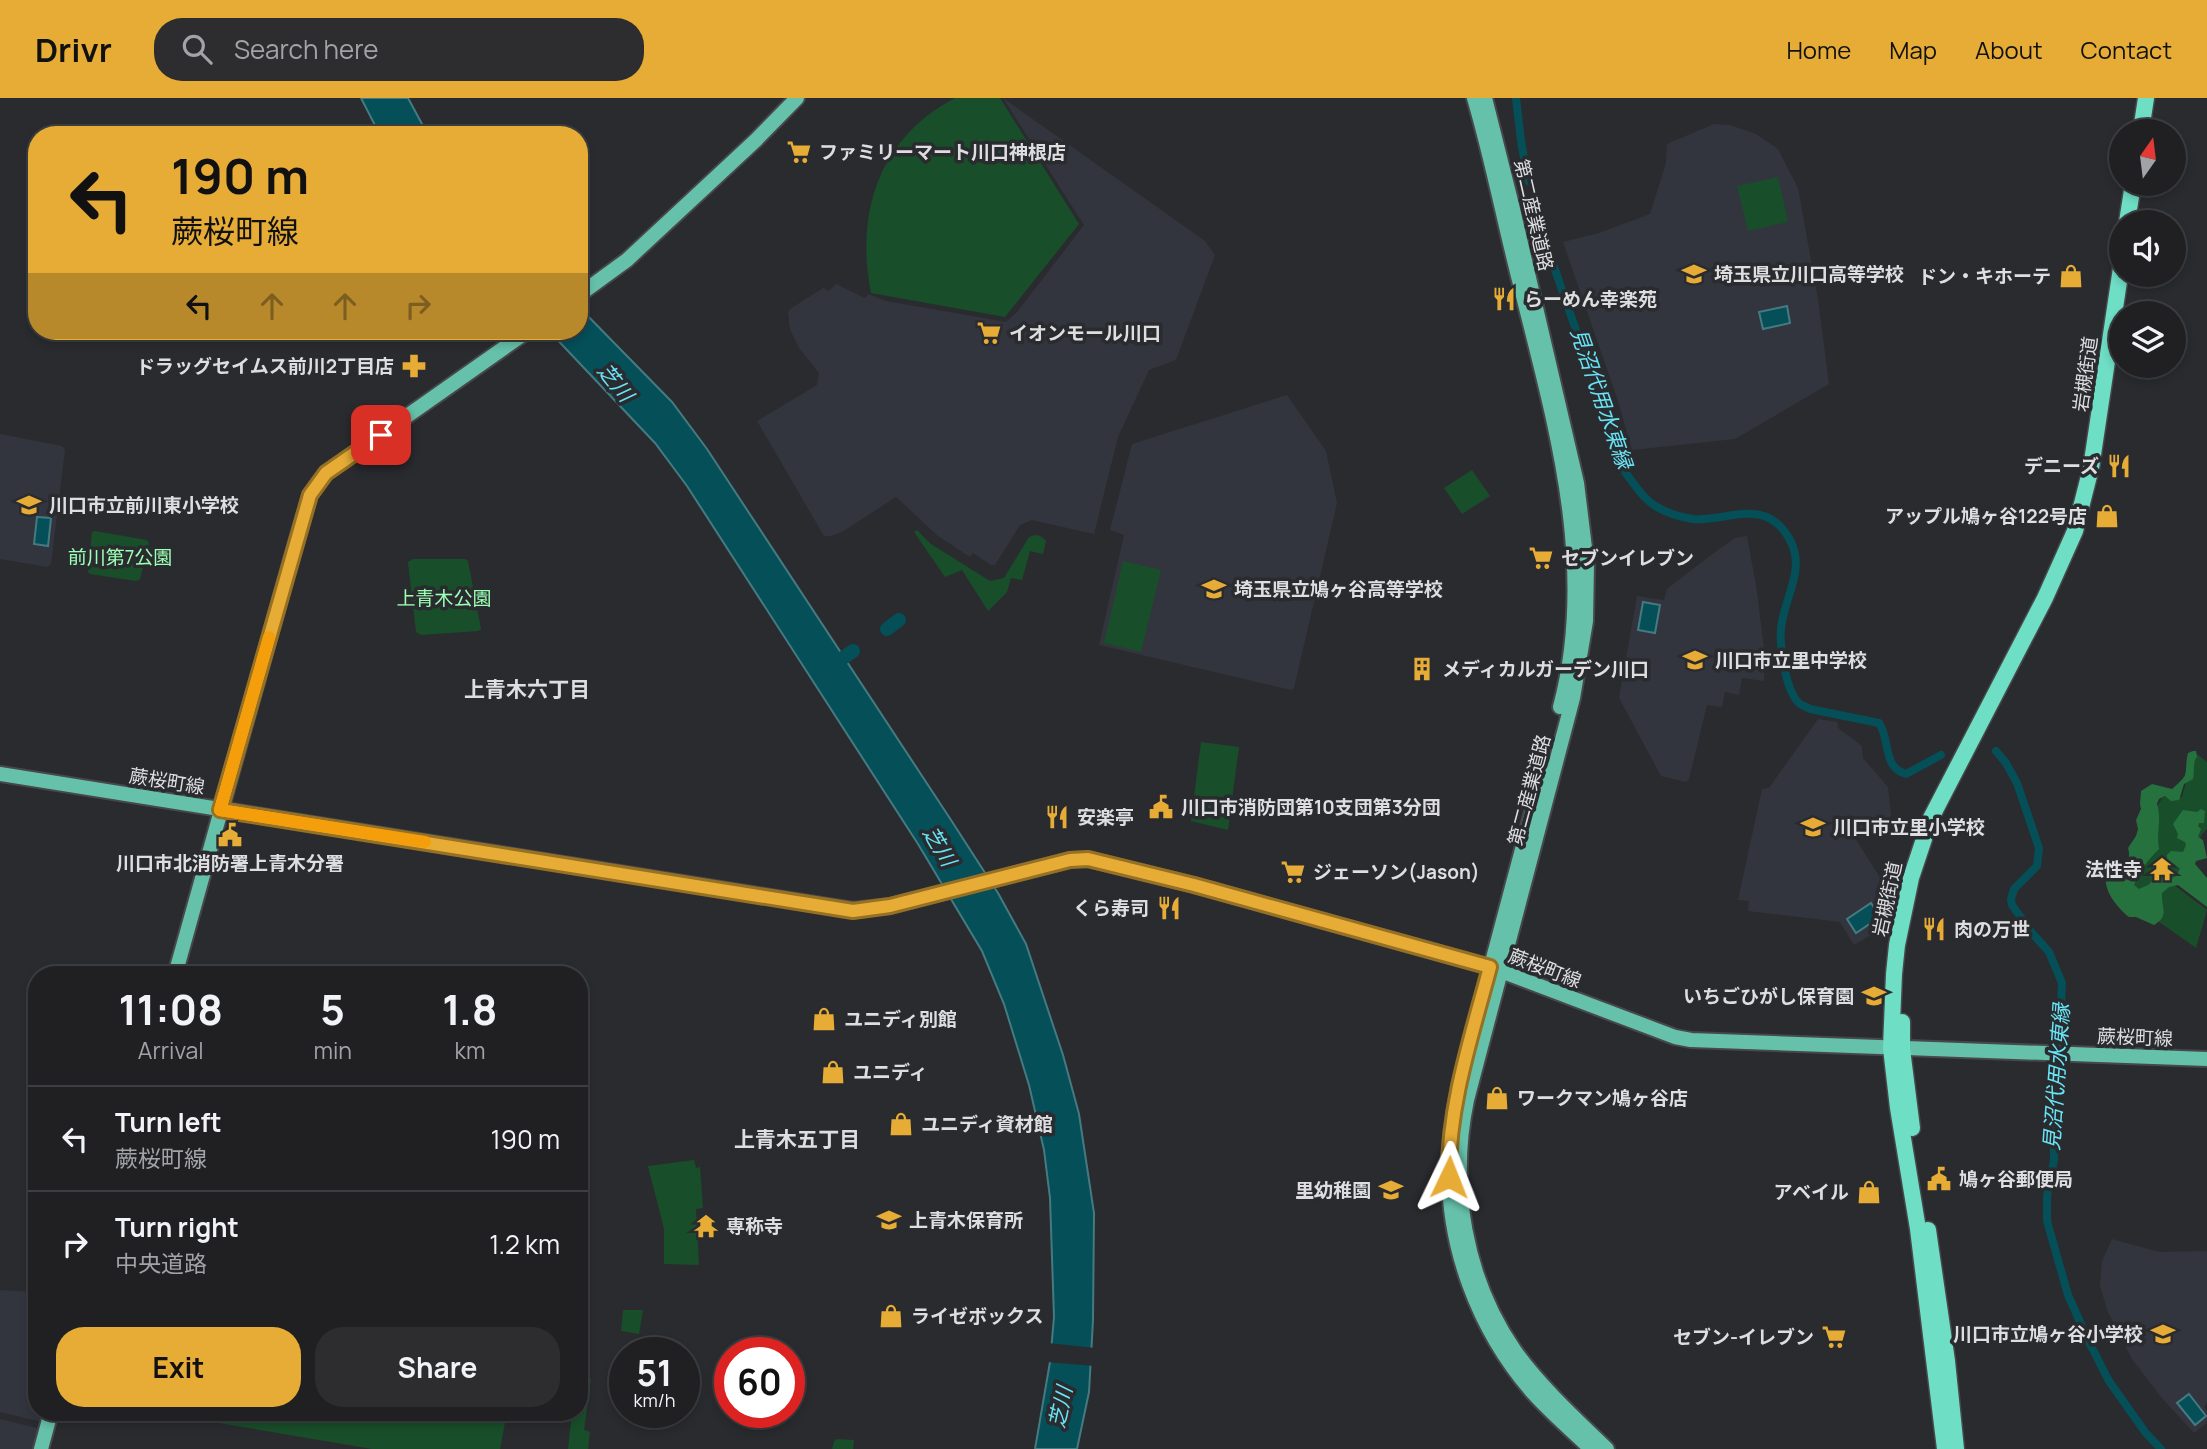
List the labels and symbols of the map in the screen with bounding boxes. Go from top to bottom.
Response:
north arrow [2109,119,2186,196]
supermarket icon: ファミリーマート川口神根店 [785,138,813,166]
place label: ファミリーマート川口神根店 [819,139,1066,165]
street label: 第二産業道路 [1509,157,1559,273]
school or university icon: 埼玉県立川口高等学校 [1680,260,1708,288]
place label: 埼玉県立川口高等学校 [1714,261,1904,287]
shop icon: ドン・キホーテ [2057,262,2085,290]
place label: ドン・キホーテ [1918,263,2051,289]
restaurant icon: らーめん幸楽苑 [1490,285,1518,313]
place label: らーめん幸楽苑 [1524,286,1657,312]
supermarket icon: イオンモール川口 [975,319,1003,347]
place label: イオンモール川口 [1009,320,1161,346]
water label: 見沼代用水東縁 [1565,324,1640,474]
street label: 岩槻街道 [2067,335,2103,413]
pharmacy icon: ドラッグセイムス前川2丁目店 [400,352,428,380]
place label: ドラッグセイムス前川2丁目店 [136,353,394,379]
water label: 芝川 [592,357,641,409]
pin [351,405,411,465]
restaurant icon: デニーズ [2105,452,2133,480]
place label: デニーズ [2024,453,2099,479]
school or university icon: 川口市立前川東小学校 [15,491,43,519]
place label: 川口市立前川東小学校 [49,492,239,518]
shop icon: アップル鳩ヶ谷122号店 [2093,502,2121,530]
place label: アップル鳩ヶ谷122号店 [1885,503,2087,529]
park label: 前川第7公園 [68,544,172,570]
supermarket icon: セブンイレブン [1527,544,1555,572]
place label: セブンイレブン [1561,545,1694,571]
school or university icon: 埼玉県立鳩ヶ谷高等学校 [1200,575,1228,603]
place label: 埼玉県立鳩ヶ谷高等学校 [1234,576,1443,602]
park label: 上青木公園 [396,585,492,611]
school or university icon: 川口市立里中学校 [1681,646,1709,674]
place label: 川口市立里中学校 [1715,647,1867,673]
building icon: メディカルガーデン川口 [1408,655,1436,683]
place label: メディカルガーデン川口 [1442,656,1649,682]
district label: 上青木六丁目 [464,675,590,703]
street label: 第二産業道路 [1502,732,1556,848]
street label: 蕨桜町線 [127,762,207,800]
public building icon: 川口市消防団第10支団第3分団 [1147,793,1175,821]
place label: 川口市消防団第10支団第3分団 [1181,794,1441,820]
restaurant icon: 安楽亭 [1043,803,1071,831]
place label: 安楽亭 [1077,804,1134,830]
school or university icon: 川口市立里小学校 [1799,813,1827,841]
place label: 川口市立里小学校 [1833,814,1985,840]
public building icon: 川口市北消防署上青木分署 [216,821,244,849]
water label: 芝川 [917,821,964,873]
place label: 川口市北消防署上青木分署 [116,850,344,876]
temple icon: 法性寺 [2148,855,2176,883]
place label: 法性寺 [2085,856,2142,882]
supermarket icon: ジェーソン(Jason) [1279,858,1307,886]
place label: ジェーソン(Jason) [1313,859,1480,885]
street label: 岩槻街道 [1866,859,1908,939]
restaurant icon: くら寿司 [1155,894,1183,922]
place label: くら寿司 [1073,895,1149,921]
restaurant icon: 肉の万世 [1920,915,1948,943]
place label: 肉の万世 [1954,916,2030,942]
street label: 蕨桜町線 [1505,942,1585,994]
school or university icon: いちごひがし保育園 [1860,982,1888,1010]
place label: いちごひがし保育園 [1683,983,1854,1009]
water label: 見沼代用水東縁 [2037,1001,2075,1151]
shop icon: ユニディ別館 [810,1005,838,1033]
place label: ユニディ別館 [844,1006,957,1032]
street label: 蕨桜町線 [2097,1023,2173,1051]
shop icon: ユニディ [819,1058,847,1086]
place label: ユニディ [853,1059,928,1085]
shop icon: ワークマン鳩ヶ谷店 [1483,1084,1511,1112]
place label: ワークマン鳩ヶ谷店 [1517,1085,1688,1111]
shop icon: ユニディ資材館 [887,1110,915,1138]
place label: ユニディ資材館 [921,1111,1053,1137]
district label: 上青木五丁目 [734,1125,860,1153]
position arrow [1412,1140,1486,1214]
public building icon: 鳩ヶ谷郵便局 [1925,1165,1953,1193]
place label: 鳩ヶ谷郵便局 [1959,1166,2073,1192]
school or university icon: 里幼稚園 [1377,1176,1405,1204]
place label: 里幼稚園 [1295,1177,1371,1203]
shop icon: アベイル [1855,1178,1883,1206]
place label: アベイル [1773,1179,1849,1205]
school or university icon: 上青木保育所 [875,1206,903,1234]
place label: 上青木保育所 [909,1207,1023,1233]
temple icon: 専称寺 [692,1212,720,1240]
place label: 専称寺 [726,1213,783,1239]
shop icon: ライゼボックス [877,1302,905,1330]
place label: ライゼボックス [911,1303,1043,1329]
school or university icon: 川口市立鳩ヶ谷小学校 [2149,1320,2177,1348]
place label: 川口市立鳩ヶ谷小学校 [1953,1321,2143,1347]
supermarket icon: セブン-イレブン [1820,1323,1848,1351]
place label: セブン-イレブン [1673,1324,1814,1350]
speed limit sign: 60 [714,1337,805,1428]
water label: 芝川 [1042,1382,1078,1430]

